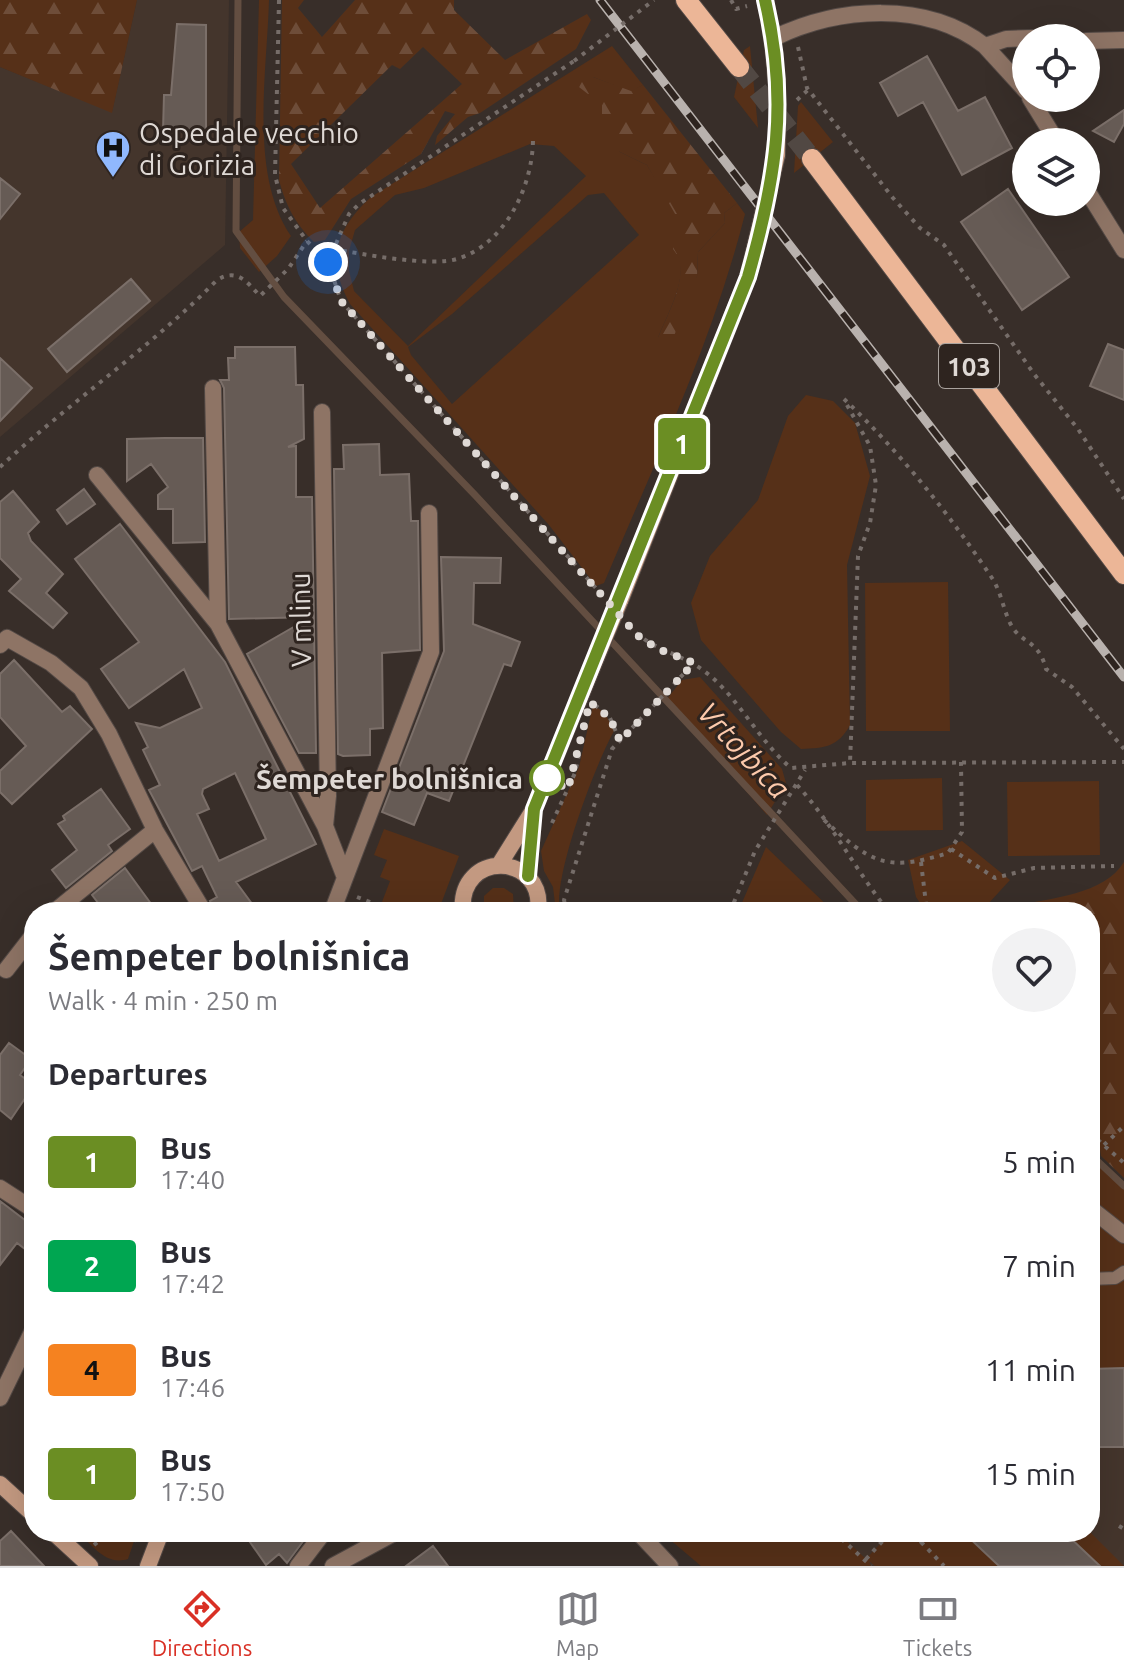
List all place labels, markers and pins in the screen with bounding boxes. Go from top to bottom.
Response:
place label: Ospedale vecchio di Gorizia [139,117,359,180]
hospital icon: Ospedale vecchio di Gorizia [94,129,132,179]
marker: Šempeter bolnišnica [530,761,564,795]
place label: Šempeter bolnišnica [256,763,523,794]

